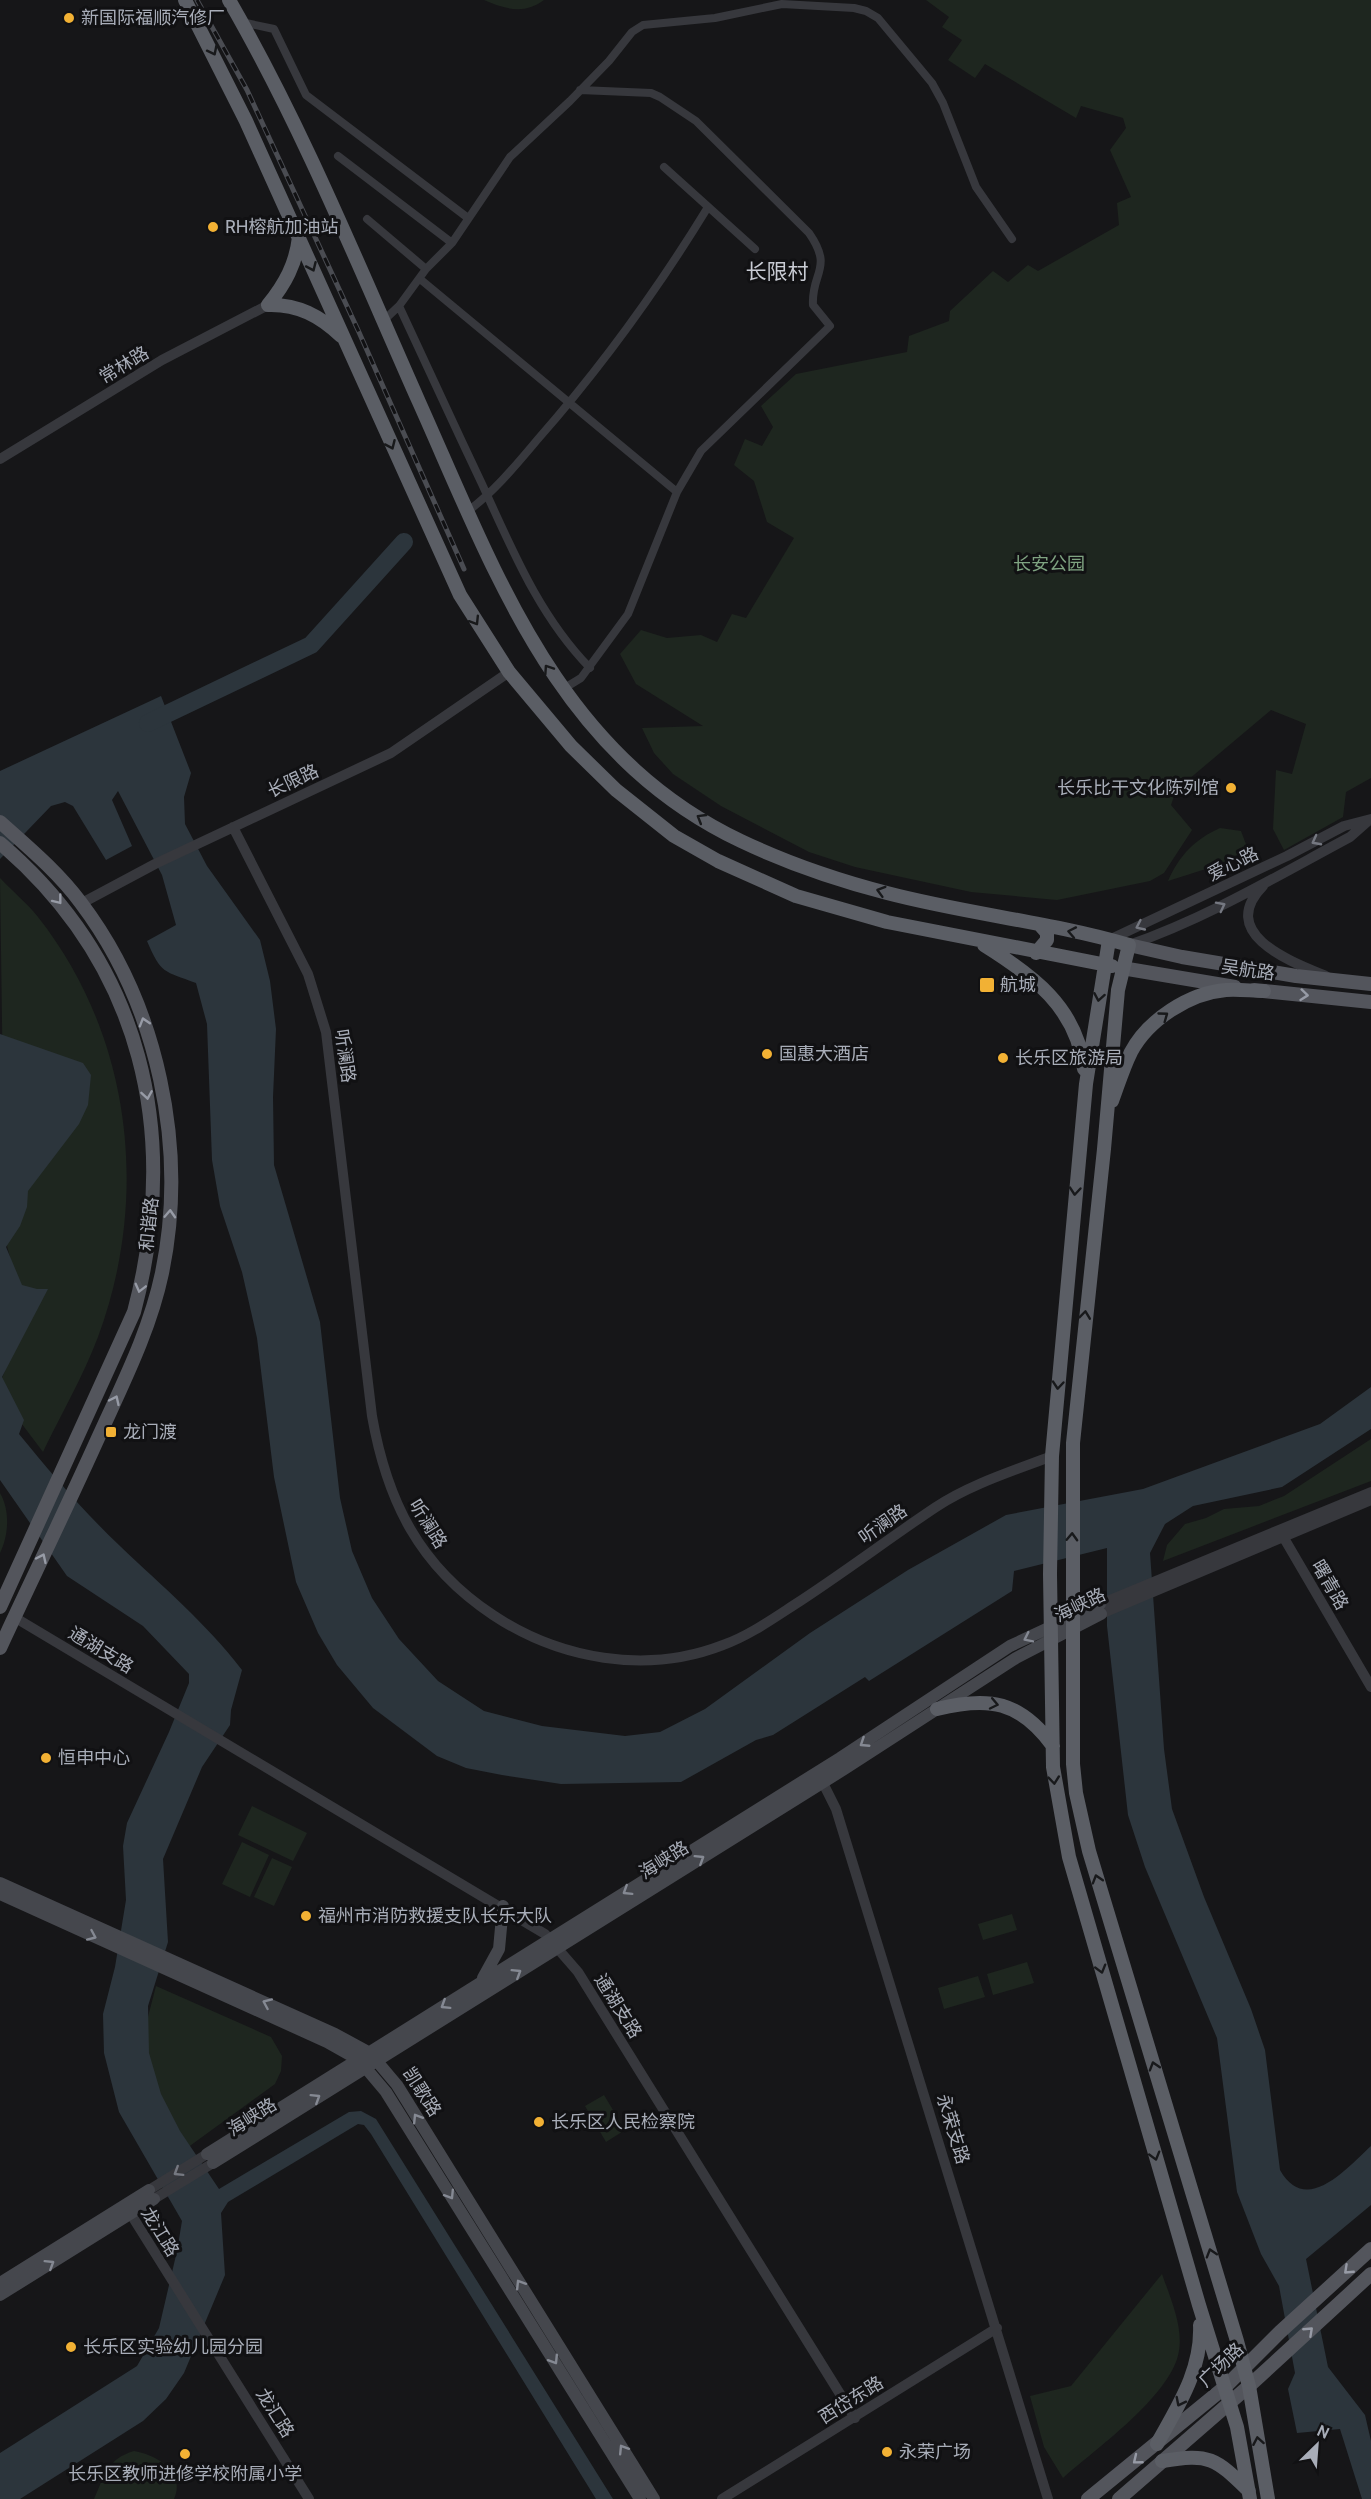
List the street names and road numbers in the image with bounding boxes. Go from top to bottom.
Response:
street label: 常林路 [95,342,153,388]
street label: 长限路 [264,760,322,802]
street label: 爱心路 [1204,842,1262,886]
street label: 吴航路 [1220,955,1276,985]
street label: 听澜路 [330,1028,360,1084]
street label: 和谐路 [135,1196,163,1252]
street label: 听澜路 [404,1495,452,1553]
street label: 听澜路 [855,1500,911,1548]
street label: 曙青路 [1307,1556,1353,1614]
street label: 海峡路 [1051,1583,1109,1627]
street label: 通湖支路 [64,1622,138,1678]
street label: 海峡路 [635,1836,693,1884]
street label: 通湖支路 [590,1970,646,2042]
street label: 凯歌路 [398,2063,446,2121]
street label: 永荣支路 [932,2091,974,2167]
street label: 海峡路 [223,2093,281,2141]
street label: 龙江路 [136,2203,184,2261]
street label: 广场路 [1194,2338,1248,2392]
street label: 西岱东路 [815,2372,887,2428]
street label: 龙汇路 [251,2384,299,2442]

